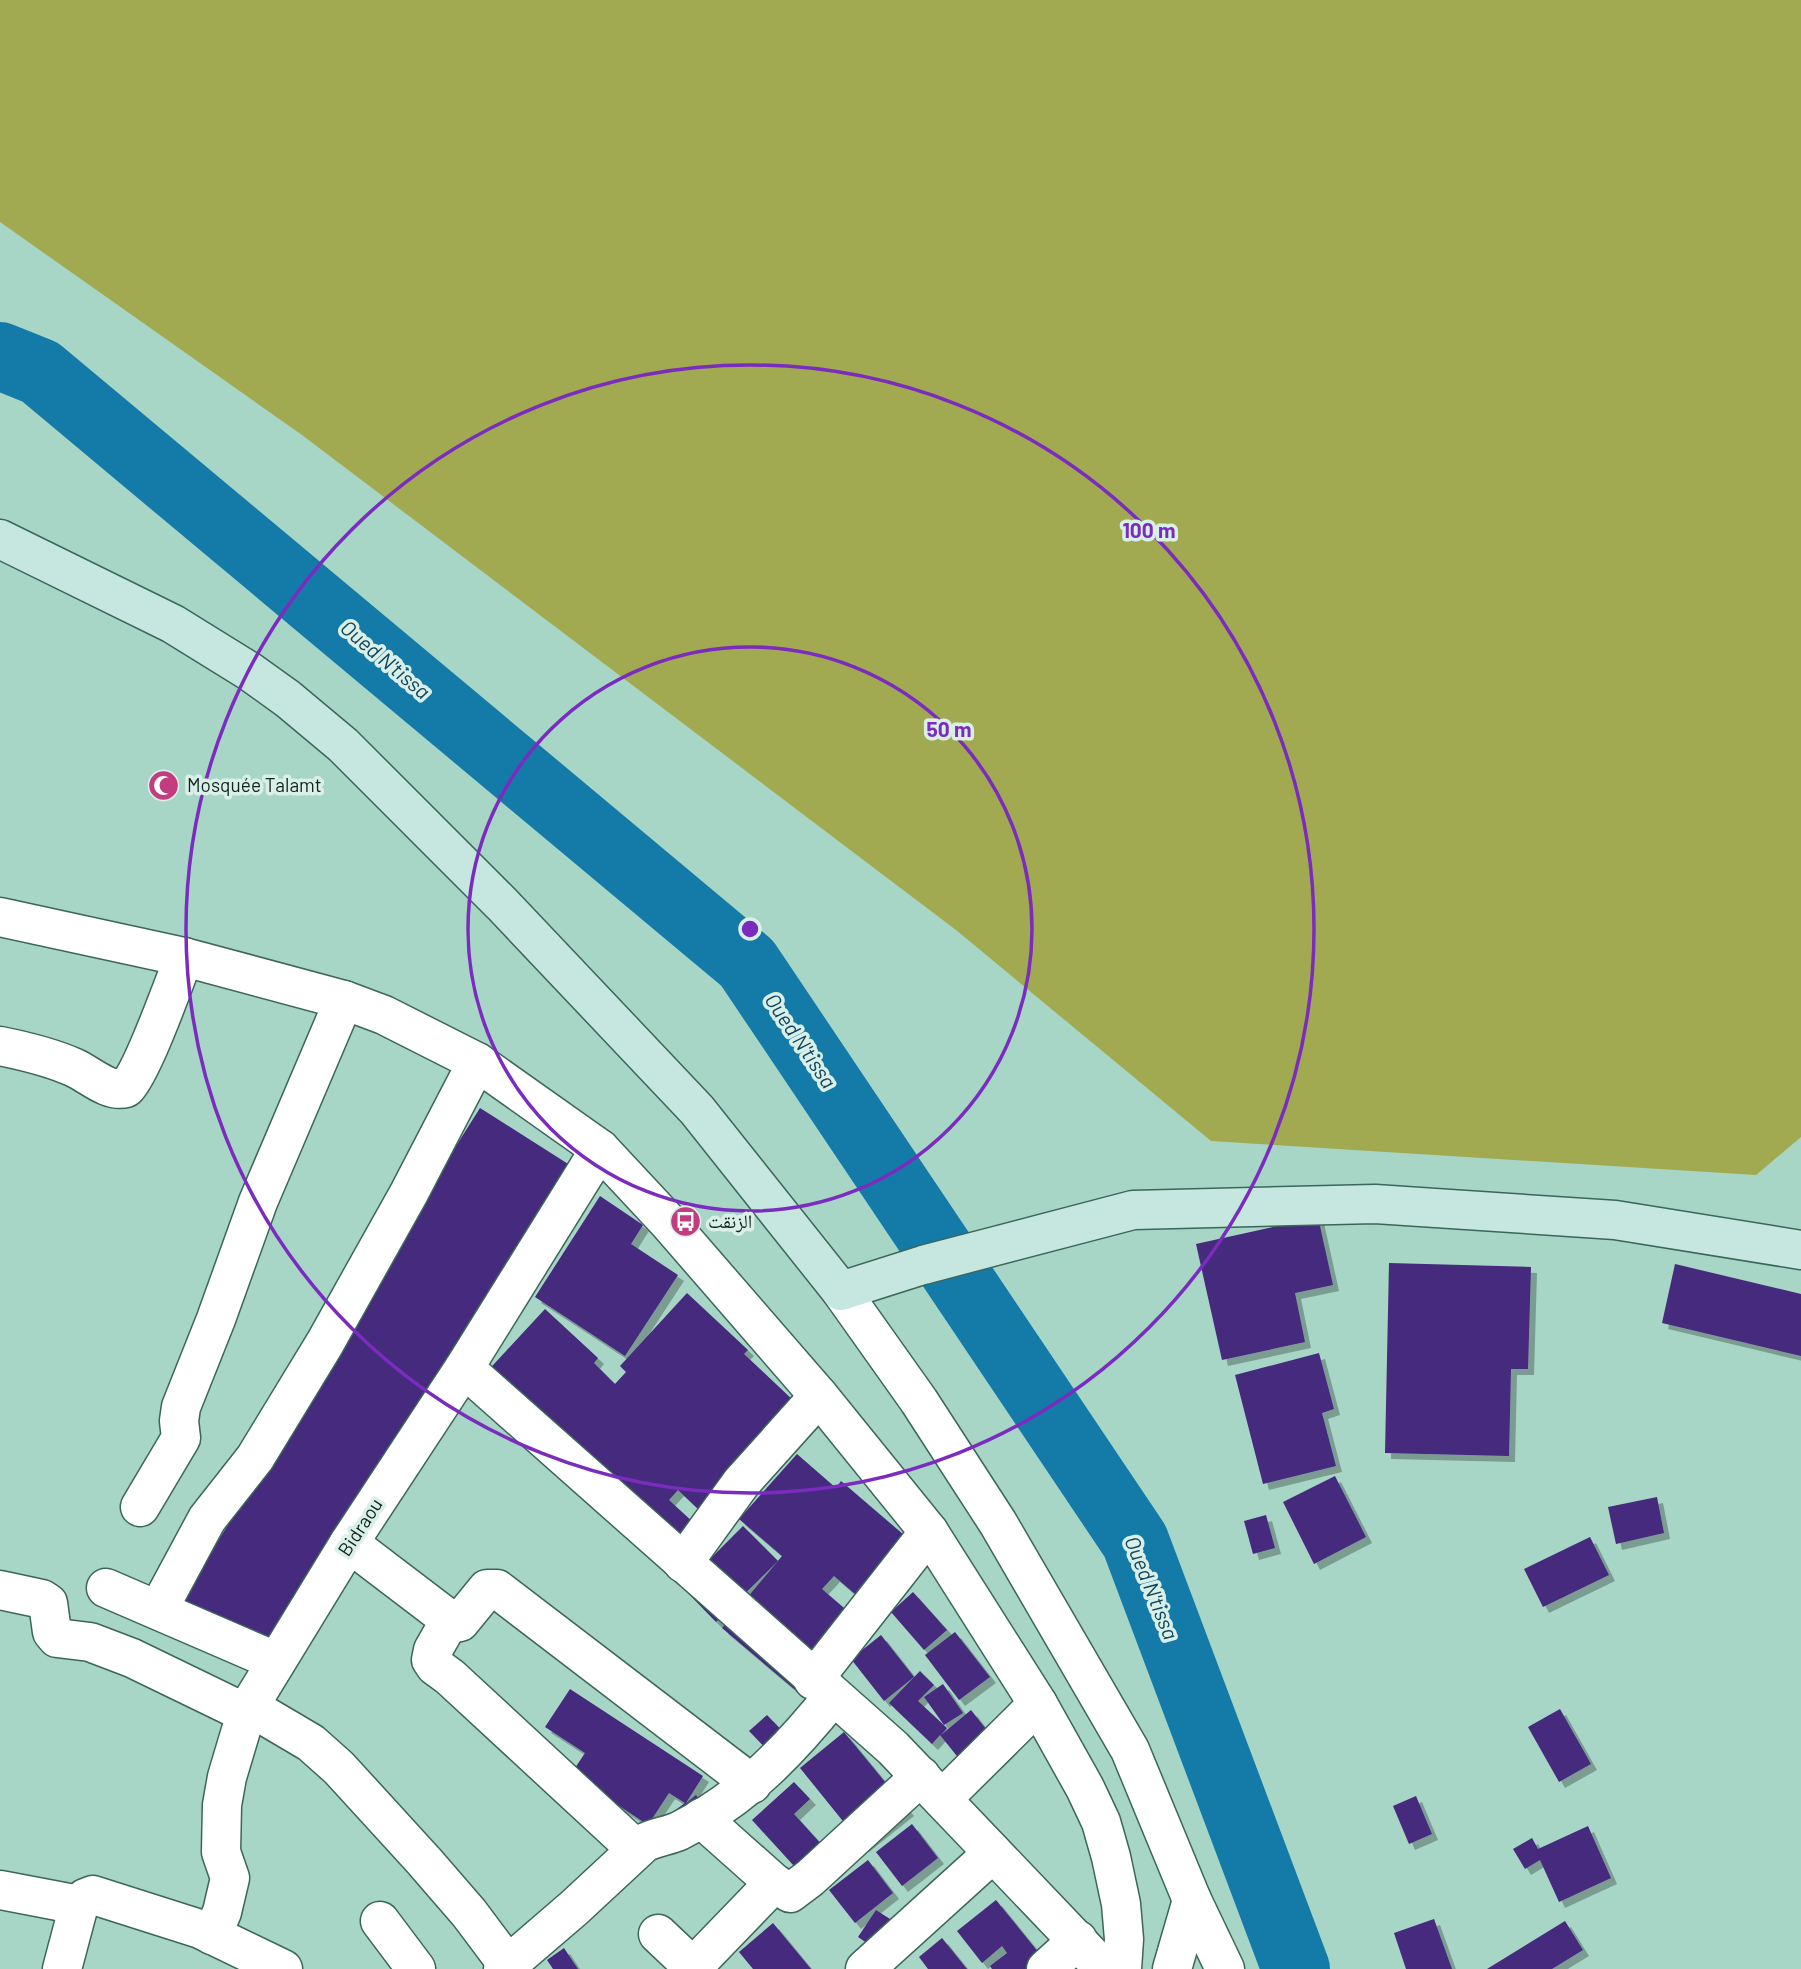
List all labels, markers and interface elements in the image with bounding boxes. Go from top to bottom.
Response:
text: 100 m [1122,517,1176,542]
water label: Oued N'tissa [336,614,436,703]
text: 50 m [926,716,972,741]
mosque icon: Mosquée Talamt [147,768,181,802]
place label: Mosquée Talamt [187,773,322,796]
centre of rings [738,917,762,941]
water label: Oued N'tissa [760,988,842,1092]
bus stop icon: الزنقت [668,1204,702,1238]
place label: الزنقت [708,1209,752,1233]
street label: Bidraou [332,1494,387,1560]
water label: Oued N'tissa [1120,1532,1184,1643]

